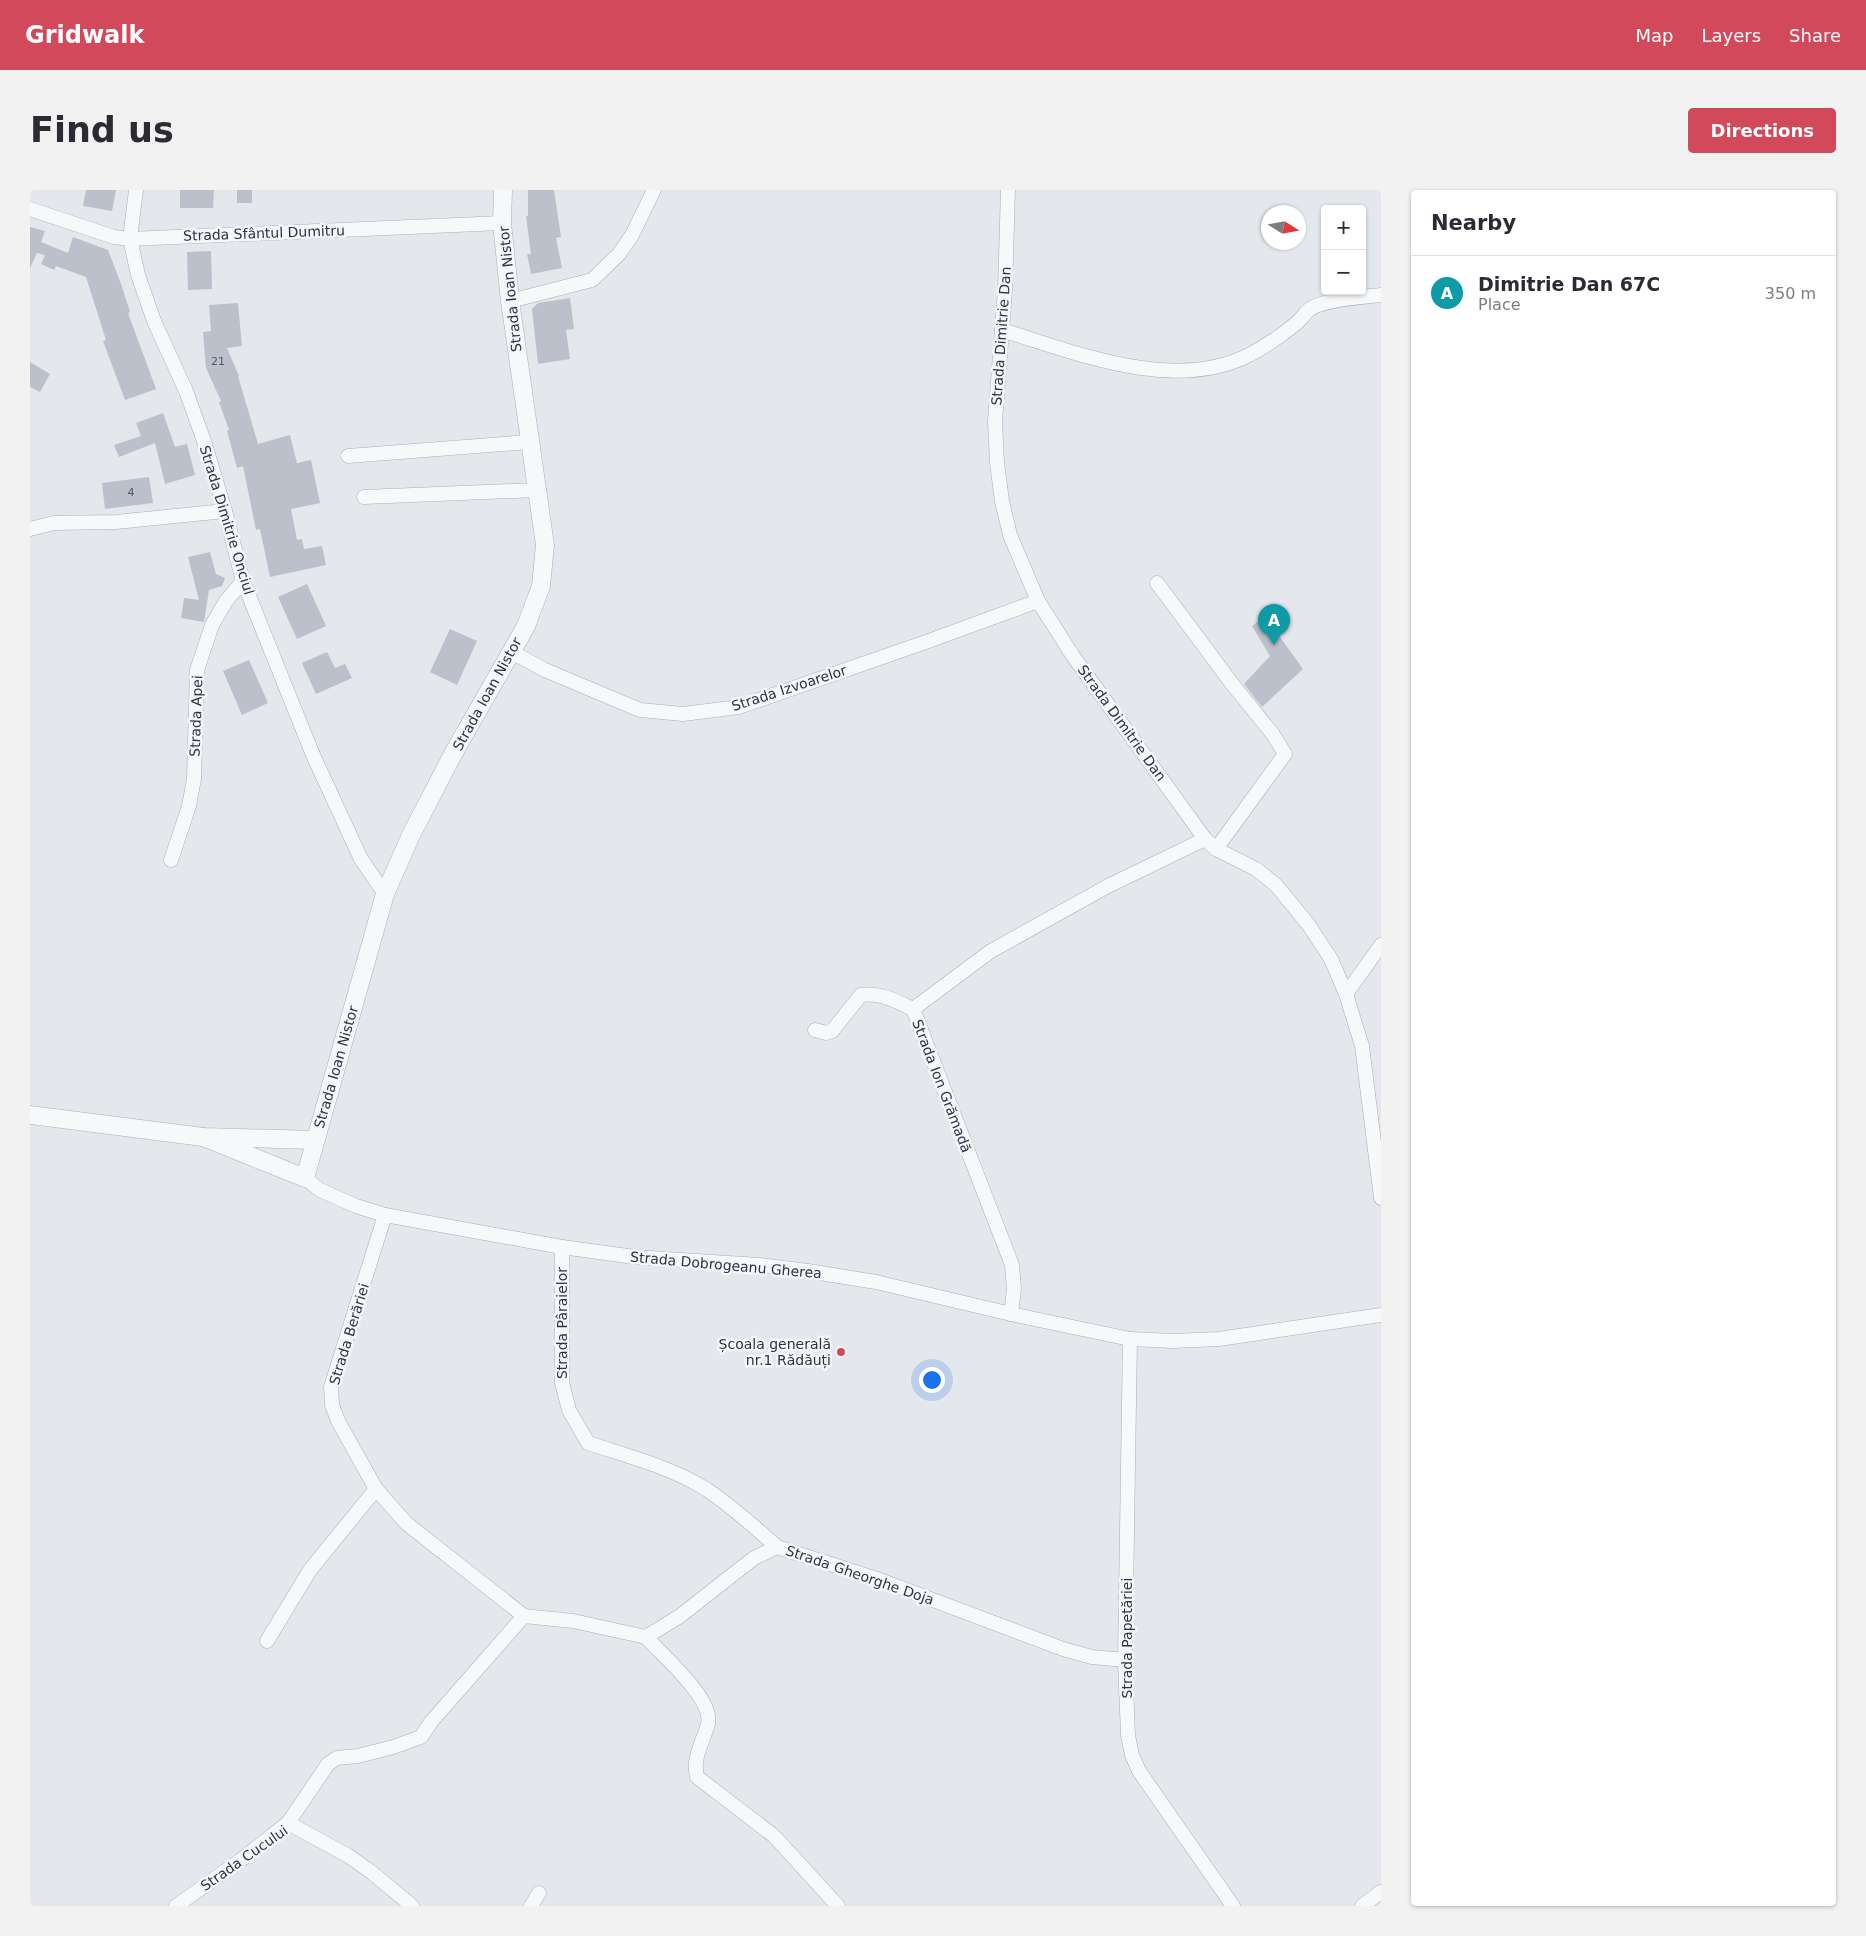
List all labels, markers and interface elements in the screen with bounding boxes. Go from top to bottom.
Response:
text: Gridwalk [25,21,145,49]
text: Map [1635,25,1673,46]
text: Layers [1701,25,1761,46]
text: Share [1789,25,1841,46]
button: Directions [1688,108,1836,153]
text: Find us [30,110,174,150]
north arrow [1261,205,1306,250]
map controls [1321,205,1366,295]
button: + [1321,205,1366,250]
text: Nearby [1431,211,1516,235]
street label: Strada Sfântul Dumitru [183,222,345,244]
street label: Strada Ioan Nistor [495,225,525,353]
button: − [1321,250,1366,295]
street label: Strada Dimitrie Dan [988,266,1014,406]
text: Dimitrie Dan 67C [1478,273,1660,295]
text: A [1441,284,1453,303]
text: 350 m [1765,284,1816,303]
text: Place [1478,295,1521,314]
house number: 21 [211,355,225,368]
street label: Strada Dimitrie Onciul [197,443,257,597]
house number: 4 [128,486,135,499]
pin: A [1258,604,1290,645]
street label: Strada Ioan Nistor [449,635,525,753]
street label: Strada Izvoarelor [730,662,849,714]
street label: Strada Dimitrie Dan [1075,662,1169,784]
street label: Strada Apei [187,675,205,757]
street label: Strada Ioan Nistor [311,1004,361,1130]
street label: Strada Ion Grămadă [909,1017,975,1155]
street label: Strada Dobrogeanu Gherea [630,1249,822,1281]
street label: Strada Pâraielor [554,1267,570,1379]
street label: Strada Berăriei [326,1281,372,1387]
place label: Școala generală nr.1 Rădăuți [719,1336,831,1369]
marker: Școala generală nr.1 Rădăuți [835,1346,847,1358]
your location [919,1367,945,1393]
street label: Strada Gheorghe Doja [784,1542,936,1608]
street label: Strada Papetăriei [1119,1578,1135,1698]
street label: Strada Cucului [197,1822,291,1894]

